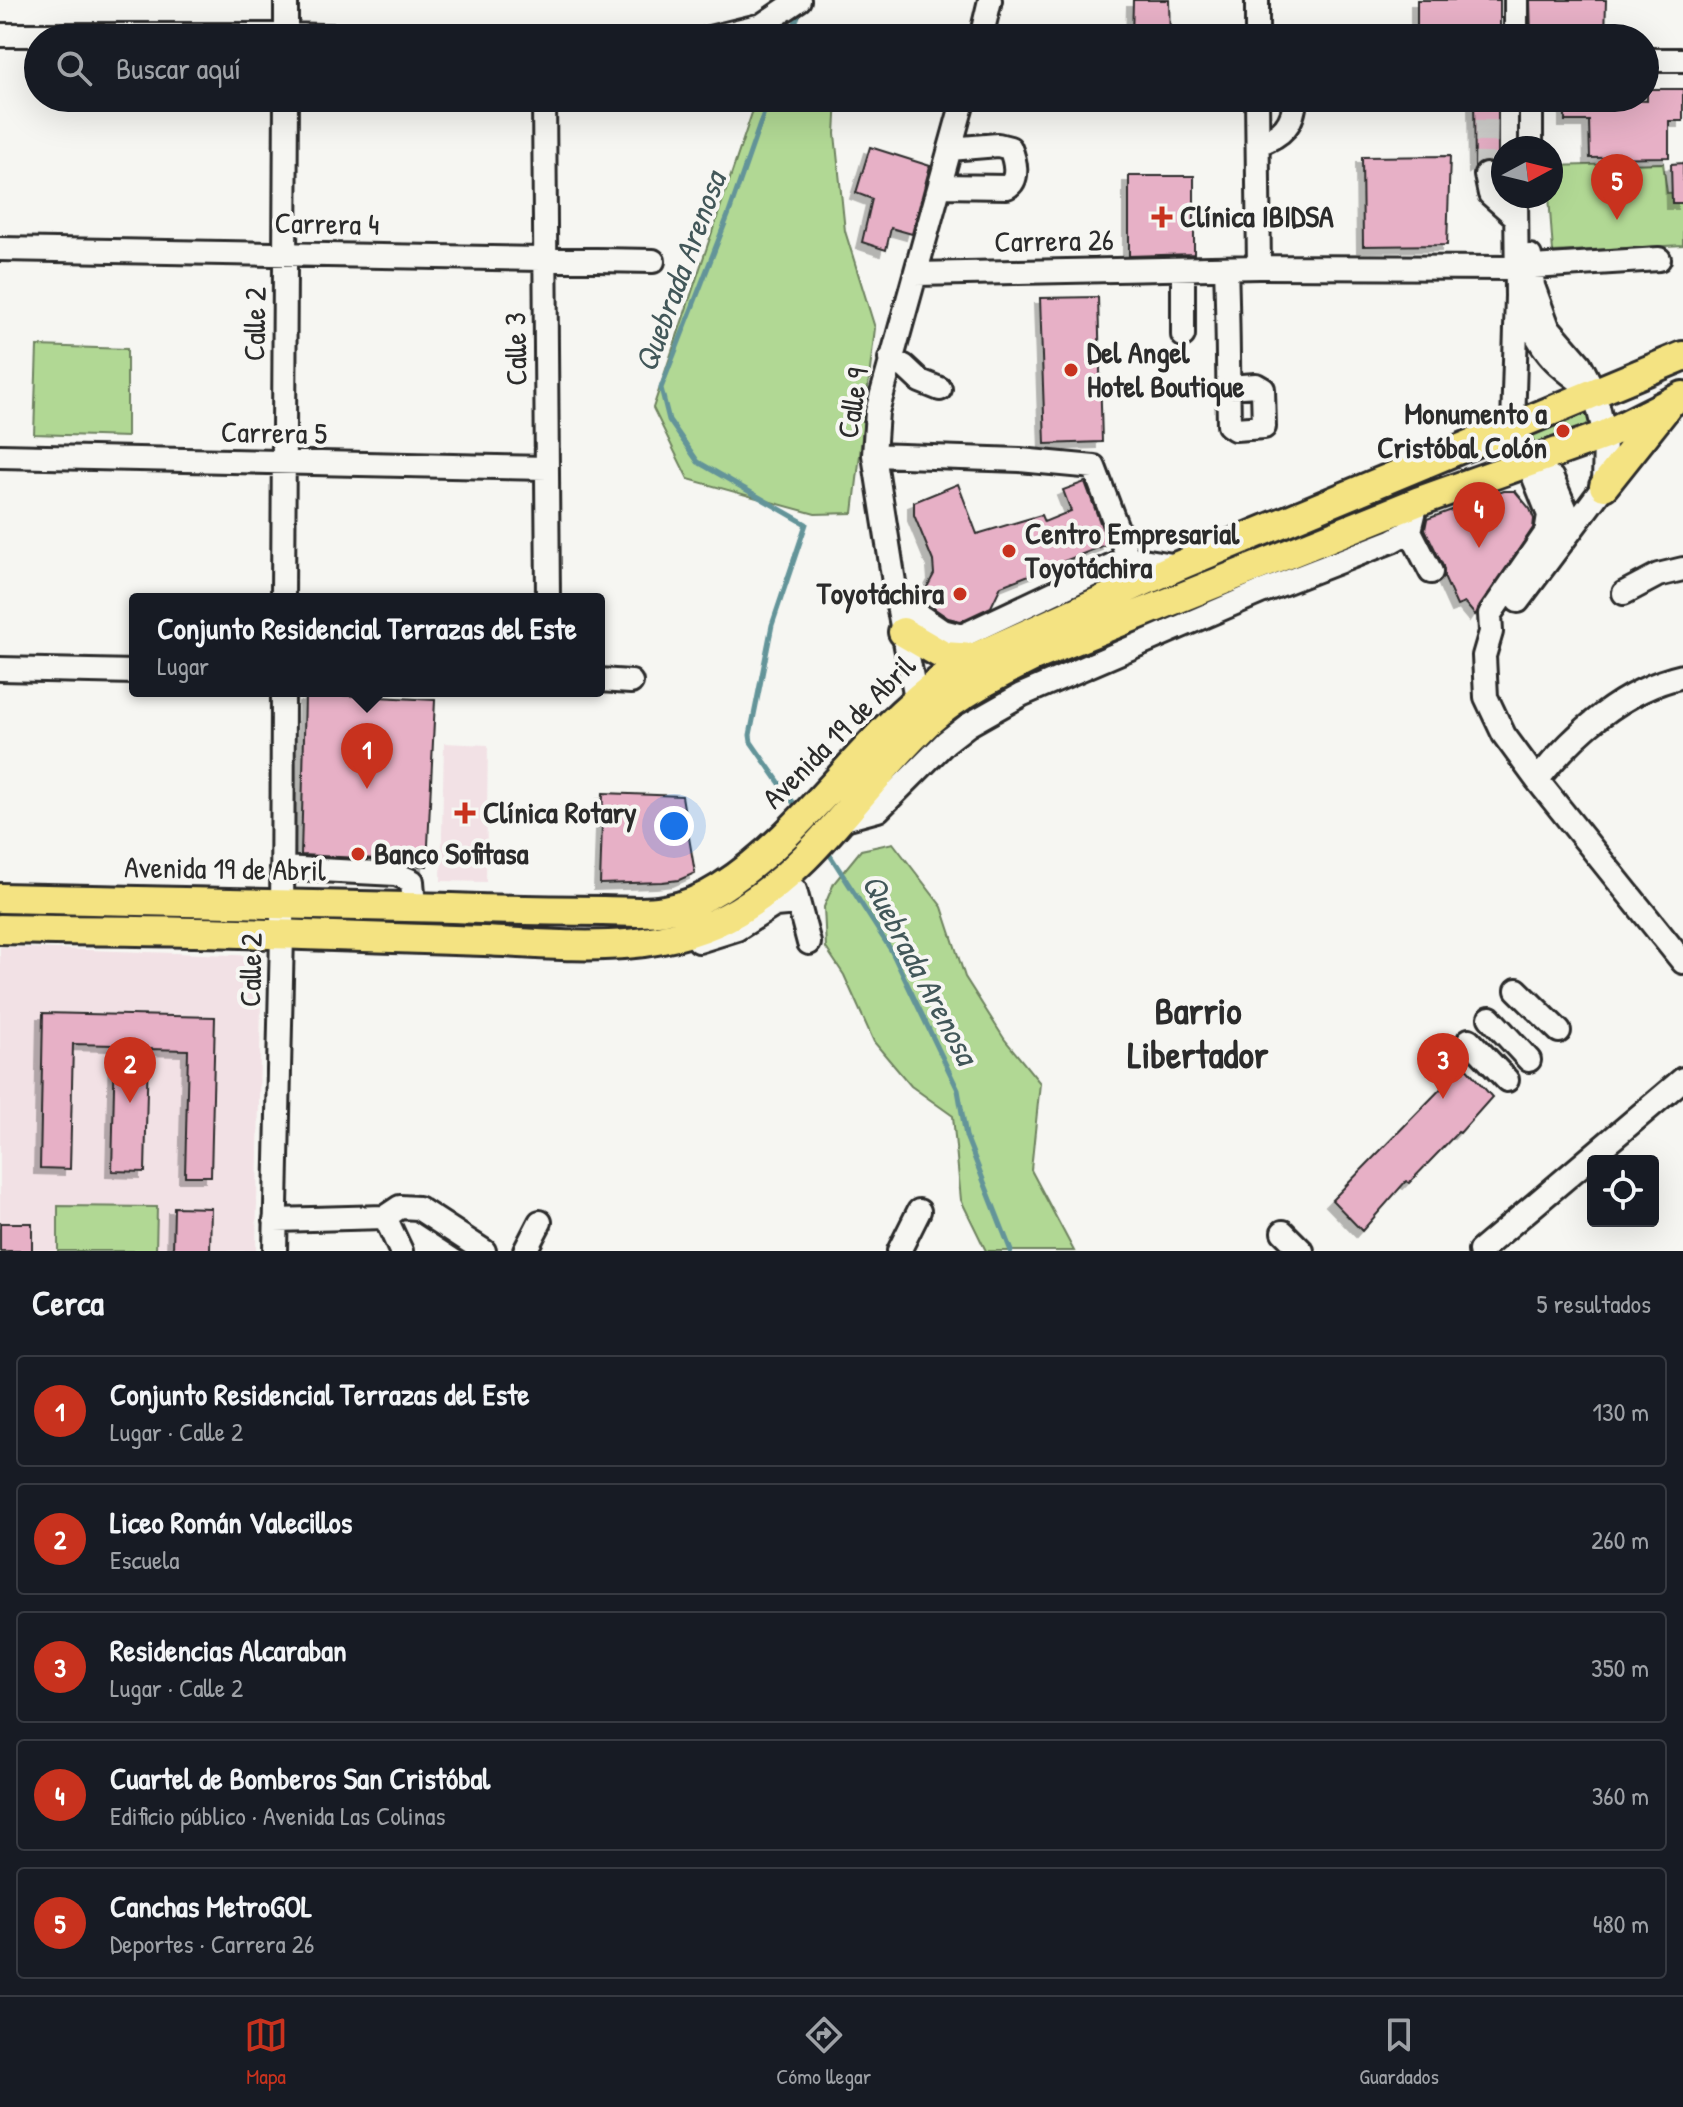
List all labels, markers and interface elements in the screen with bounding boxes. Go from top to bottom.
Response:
search box [24,24,1659,112]
icon: search [52,46,96,90]
text: Buscar aquí [116,48,241,88]
north arrow [1491,136,1563,208]
pin: 5 [1591,154,1643,220]
water label: Quebrada Arenosa [623,163,737,378]
place label: Clínica IBIDSA [1180,196,1334,236]
street label: Carrera 4 [274,202,380,244]
marker: Clínica IBIDSA [1151,206,1173,228]
street label: Carrera 26 [994,219,1114,261]
street label: Calle 2 [233,287,275,361]
street label: Calle 3 [494,312,536,386]
place label: Del Angel Hotel Boutique [1087,332,1244,407]
marker: Del Angel Hotel Boutique [1062,361,1080,379]
street label: Calle 9 [827,365,877,441]
place label: Monumento a Cristóbal Colón [1377,393,1547,467]
street label: Carrera 5 [221,411,328,453]
marker: Monumento a Cristóbal Colón [1554,422,1572,440]
pin: 4 [1453,482,1505,548]
place label: Centro Empresarial Toyotáchira [1024,513,1240,588]
marker: Centro Empresarial Toyotáchira [1000,542,1018,560]
place label: Toyotáchira [816,573,944,614]
marker: Toyotáchira [951,585,969,603]
popup [129,593,605,697]
text: Conjunto Residencial Terrazas del Este [157,608,577,648]
street label: Avenida 19 de Abril [753,646,924,817]
text: Lugar [157,648,209,683]
pin: 1 [341,723,393,789]
place label: Clínica Rotary [483,792,637,833]
marker: Clínica Rotary [454,802,476,824]
your location [654,806,694,846]
place label: Banco Sofitasa [374,833,529,873]
marker: Banco Sofitasa [349,845,367,863]
street label: Avenida 19 de Abril [124,846,326,890]
water label: Quebrada Arenosa [852,866,990,1075]
street label: Calle 2 [229,933,271,1007]
district label: Barrio Libertador [1128,984,1269,1080]
pin: 3 [1417,1033,1469,1099]
pin: 2 [104,1037,156,1103]
map controls [1587,1155,1659,1227]
button: locate [1587,1155,1659,1227]
text: Cerca [32,1280,104,1326]
text: 5 resultados [1537,1286,1651,1321]
text: Conjunto Residencial Terrazas del Este [110,1374,530,1414]
text: 1 [55,1394,65,1429]
text: 130 m [1593,1394,1649,1429]
text: Lugar · Calle 2 [110,1414,243,1449]
text: Liceo Román Valecillos [110,1502,352,1542]
text: 2 [54,1522,66,1557]
text: 260 m [1591,1522,1649,1557]
text: Escuela [110,1542,179,1577]
text: Residencias Alcaraban [110,1630,347,1670]
text: 3 [54,1650,66,1685]
text: 350 m [1591,1650,1649,1685]
text: Lugar · Calle 2 [110,1670,243,1705]
text: Cuartel de Bomberos San Cristóbal [110,1758,490,1798]
text: 4 [55,1778,65,1813]
text: 360 m [1592,1778,1649,1813]
text: Edificio público · Avenida Las Colinas [110,1798,446,1833]
text: Canchas MetroGOL [110,1886,312,1926]
text: 5 [55,1906,66,1941]
text: 480 m [1593,1906,1649,1941]
text: Deportes · Carrera 26 [110,1926,314,1961]
tab: Mapa [244,2013,288,2091]
tab: Cómo llegar [776,2013,871,2091]
tab: Guardados [1359,2013,1439,2091]

